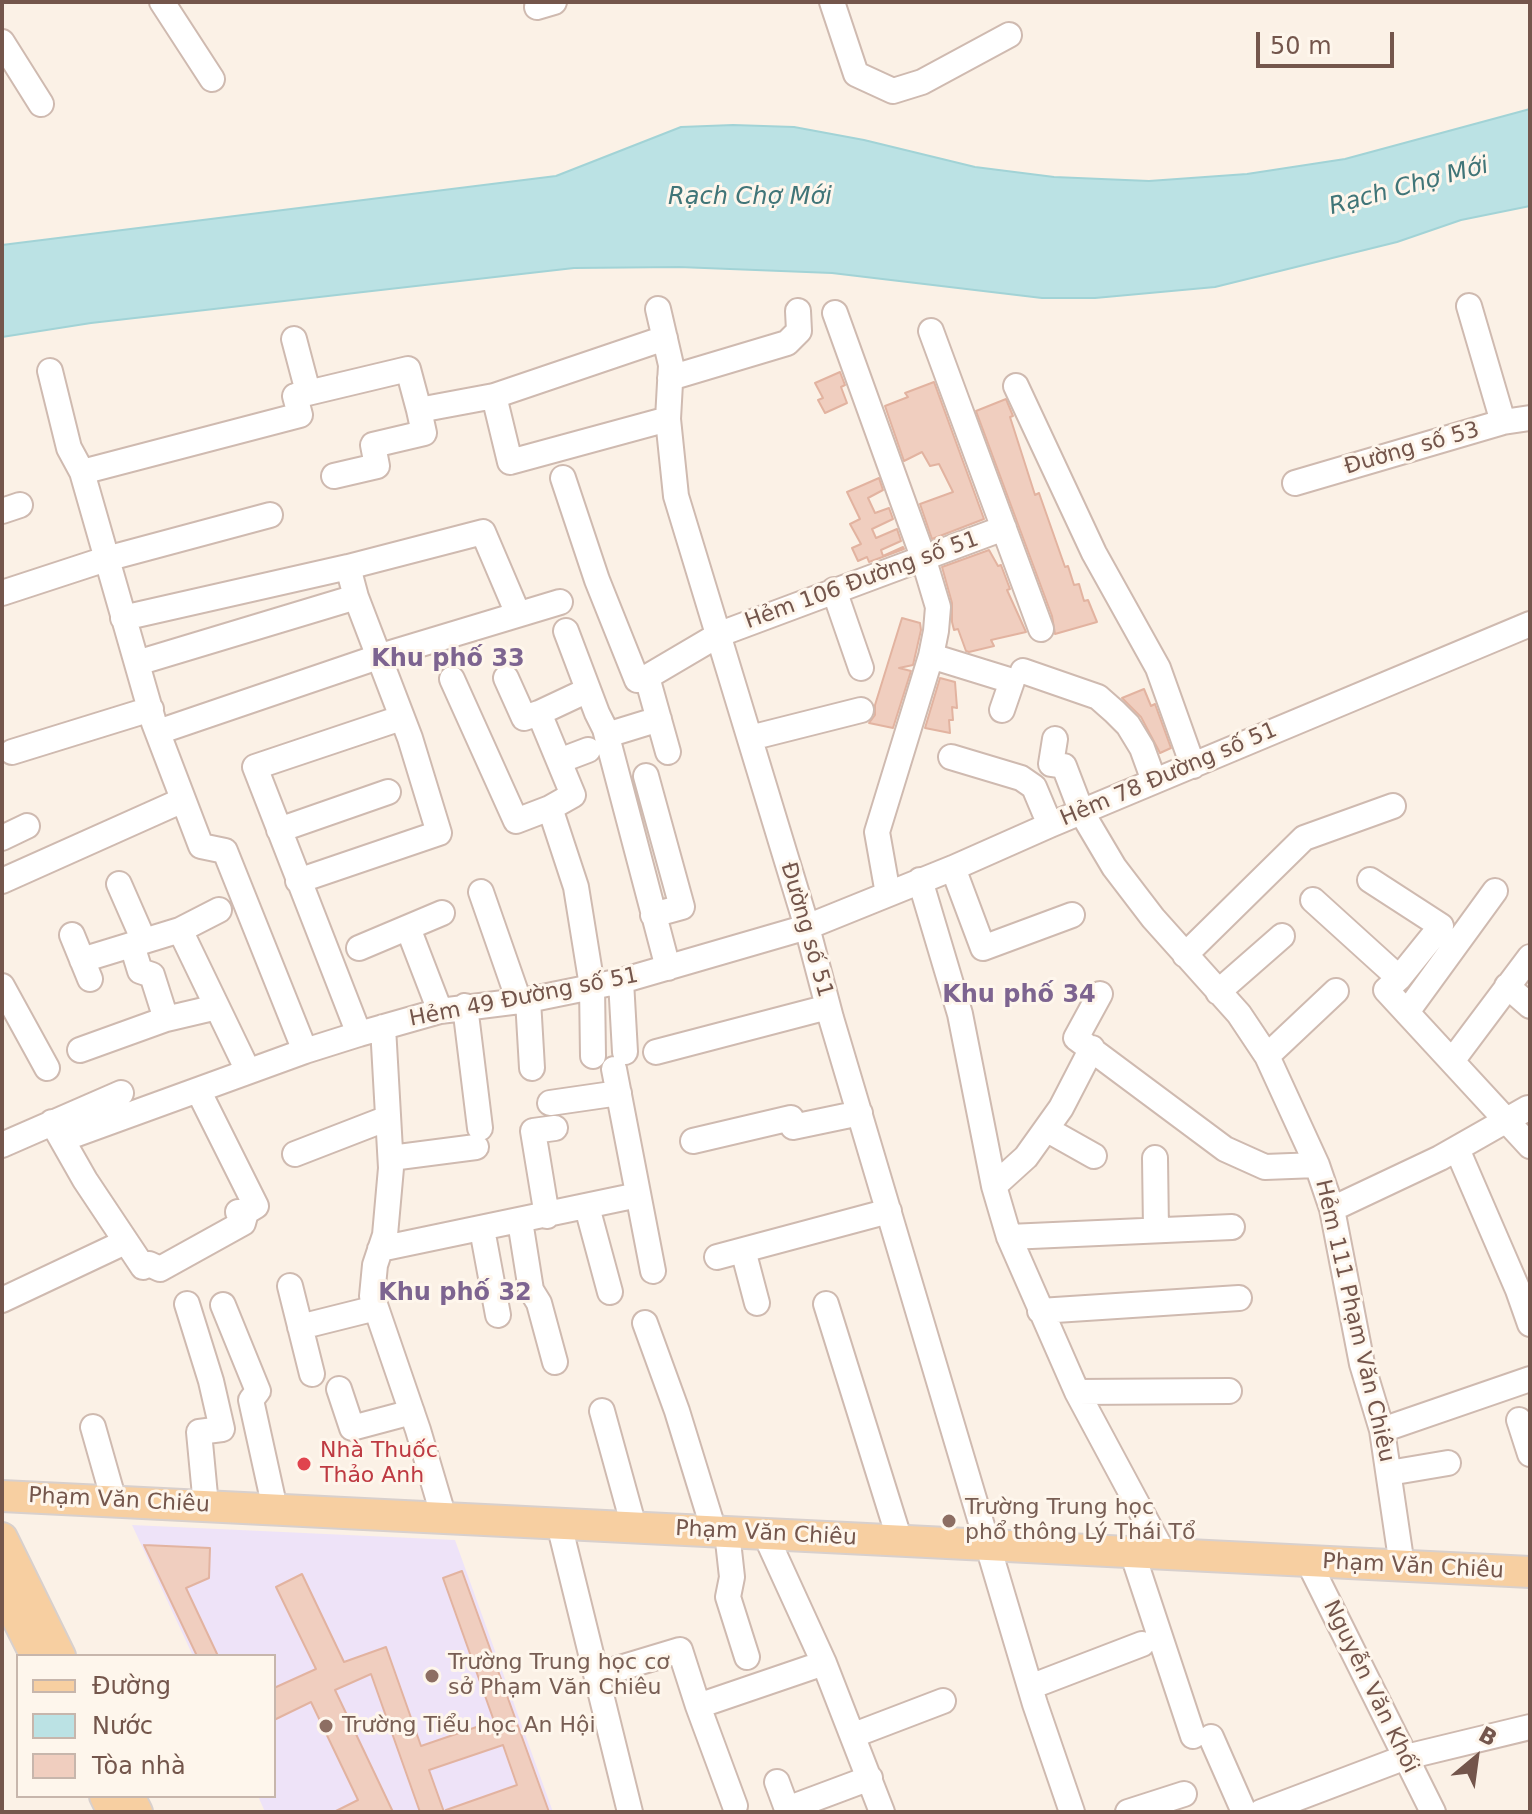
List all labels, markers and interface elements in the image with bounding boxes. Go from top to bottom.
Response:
scale bar [1260,16,1398,66]
text: 50 m [1270,32,1332,60]
water label: Rạch Chợ Mới [1326,152,1492,222]
water label: Rạch Chợ Mới [668,184,832,212]
street label: Đường số 53 [1341,417,1483,481]
street label: Hẻm 106 Đường số 51 [742,526,982,636]
district label: Khu phố 33 [371,646,525,674]
street label: Hẻm 78 Đường số 51 [1057,717,1281,833]
street label: Đường số 51 [774,859,838,1001]
street label: Hẻm 49 Đường số 51 [407,963,641,1033]
district label: Khu phố 34 [942,982,1096,1010]
street label: Hẻm 111 Phạm Văn Chiêu [1309,1177,1399,1465]
district label: Khu phố 32 [378,1280,532,1308]
place label: Nhà Thuốc Thảo Anh [320,1438,438,1490]
marker: Nhà Thuốc Thảo Anh [295,1455,313,1473]
street label: Phạm Văn Chiêu [28,1483,210,1519]
place label: Trường Trung học phổ thông Lý Thái Tổ [965,1495,1195,1546]
marker: Trường Trung học phổ thông Lý Thái Tổ [940,1512,958,1530]
street label: Phạm Văn Chiêu [675,1516,857,1552]
street label: Phạm Văn Chiêu [1322,1549,1504,1585]
street label: Nguyễn Văn Khối [1317,1596,1423,1778]
place label: Trường Trung học cơ sở Phạm Văn Chiêu [448,1650,670,1702]
legend [16,1654,276,1798]
marker: Trường Trung học cơ sở Phạm Văn Chiêu [423,1667,441,1685]
text: Đường [92,1672,171,1700]
text: Nước [92,1712,153,1740]
place label: Trường Tiểu học An Hội [342,1713,595,1739]
marker: Trường Tiểu học An Hội [317,1717,335,1735]
north arrow [1436,1718,1516,1798]
text: B [1474,1722,1501,1752]
text: Tòa nhà [92,1752,186,1780]

